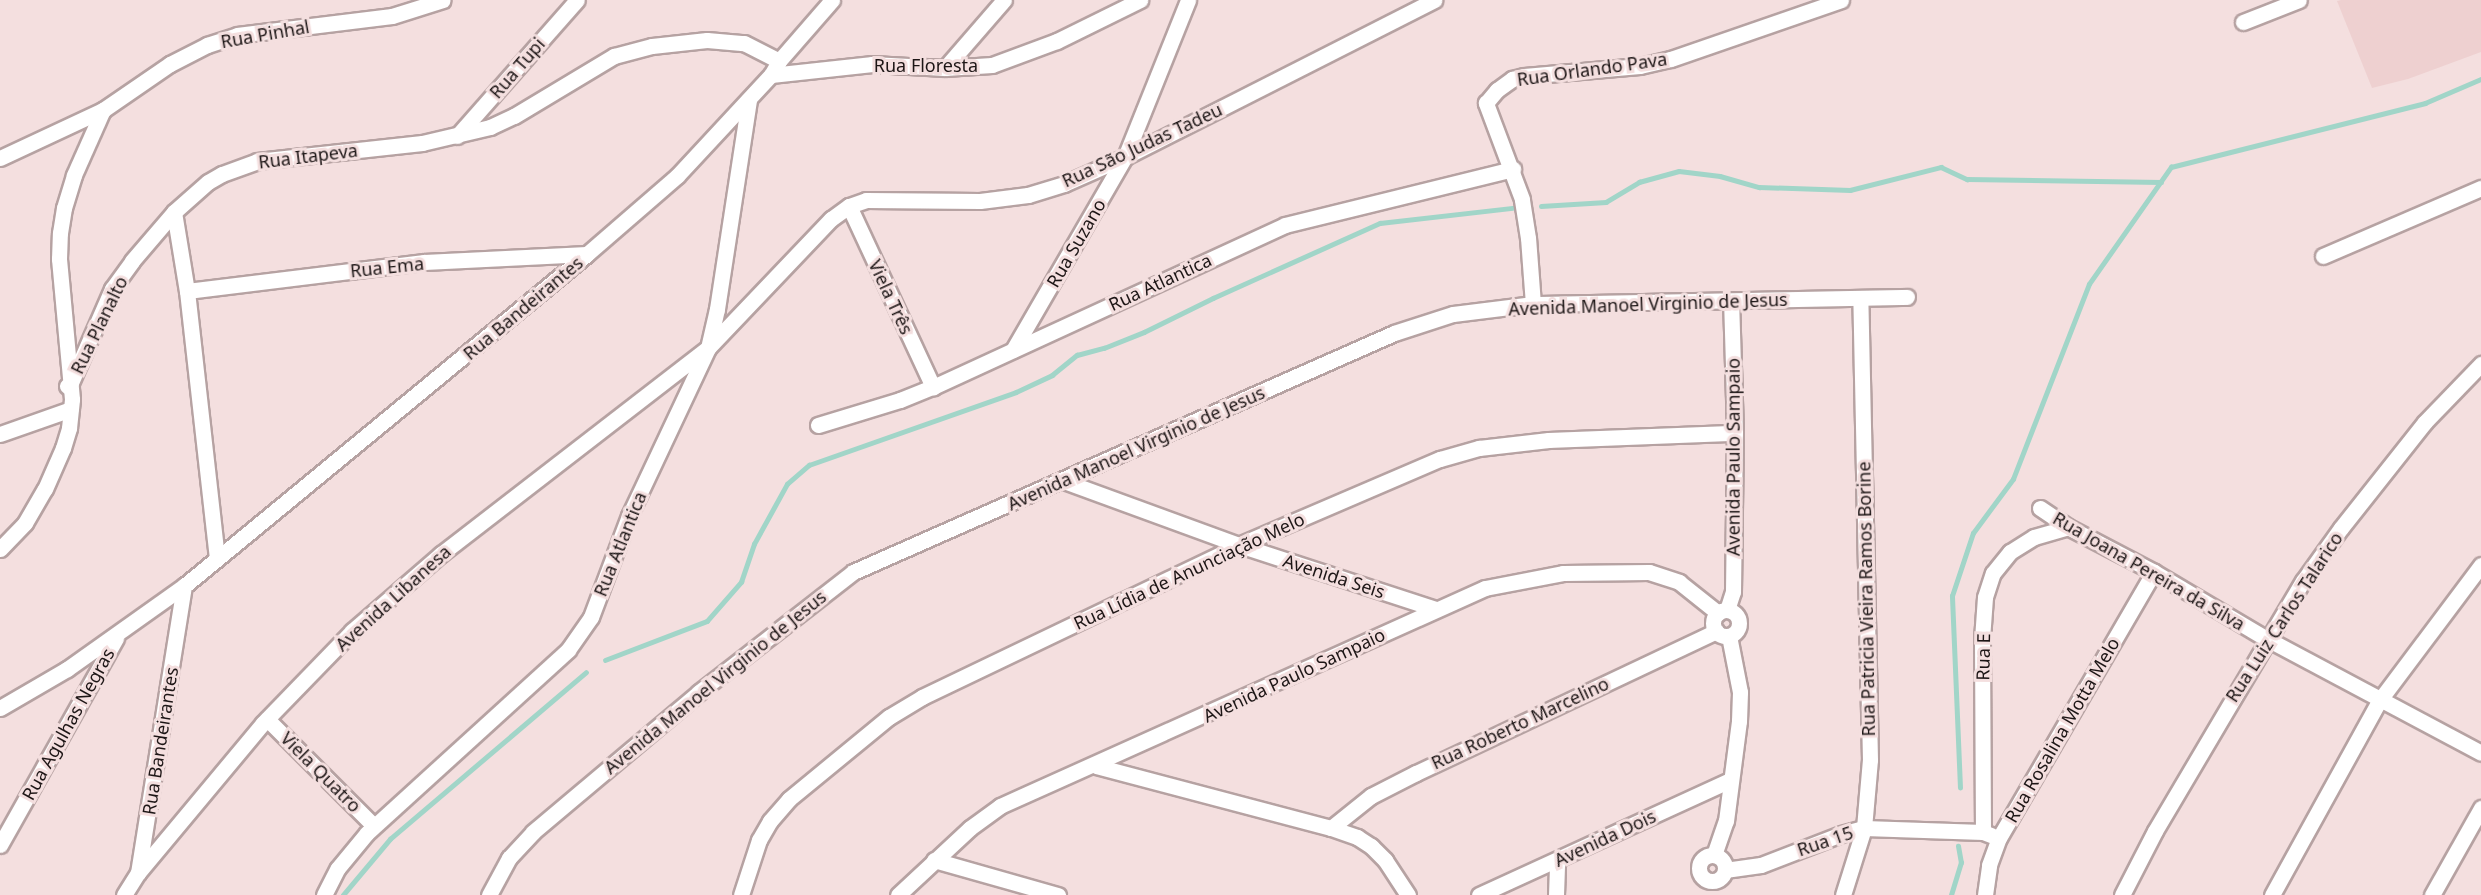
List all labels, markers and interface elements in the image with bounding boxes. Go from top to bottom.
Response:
street label: Rua Pinhal [219,16,311,52]
street label: Rua Tupi [485,33,549,103]
street label: Rua Orlando Pava [1516,48,1668,90]
street label: Rua Floresta [874,54,978,76]
street label: Rua São Judas Tadeu [1059,98,1225,192]
street label: Rua Itapeva [257,139,359,173]
street label: Rua Suzano [1042,195,1110,291]
street label: Rua Atlantica [1105,249,1215,315]
street label: Rua Ema [349,252,425,282]
street label: Rua Bandeirantes [459,252,587,364]
street label: Viela Três [864,256,918,338]
street label: Rua Planalto [66,273,132,377]
street label: Avenida Manoel Virginio de Jesus [1508,288,1788,320]
street label: Avenida Paulo Sampaio [1722,358,1744,556]
street label: Avenida Manoel Virginio de Jesus [1004,381,1268,515]
street label: Rua Patricia Vieira Ramos Borine [1853,461,1879,737]
street label: Rua Atlantica [589,489,651,599]
street label: Rua Joana Pereira da Silva [2049,507,2249,635]
street label: Rua Lídia de Anunciação Melo [1070,508,1308,634]
street label: Rua Luiz Carlos Talarico [2221,528,2347,706]
street label: Avenida Libanesa [331,541,455,655]
street label: Avenida Seis [1280,549,1388,603]
street label: Avenida Manoel Virginio de Jesus [600,586,830,778]
street label: Avenida Paulo Sampaio [1200,623,1388,727]
street label: Rua E [1972,633,1994,681]
street label: Rua Rosalina Motta Melo [2000,634,2124,826]
street label: Rua Agulhas Negras [17,644,119,804]
street label: Rua Bandeirantes [138,666,182,816]
street label: Rua Roberto Marcelino [1428,672,1612,774]
street label: Viela Quatro [276,727,366,817]
street label: Avenida Dois [1551,805,1659,871]
street label: Rua 15 [1794,821,1856,861]

